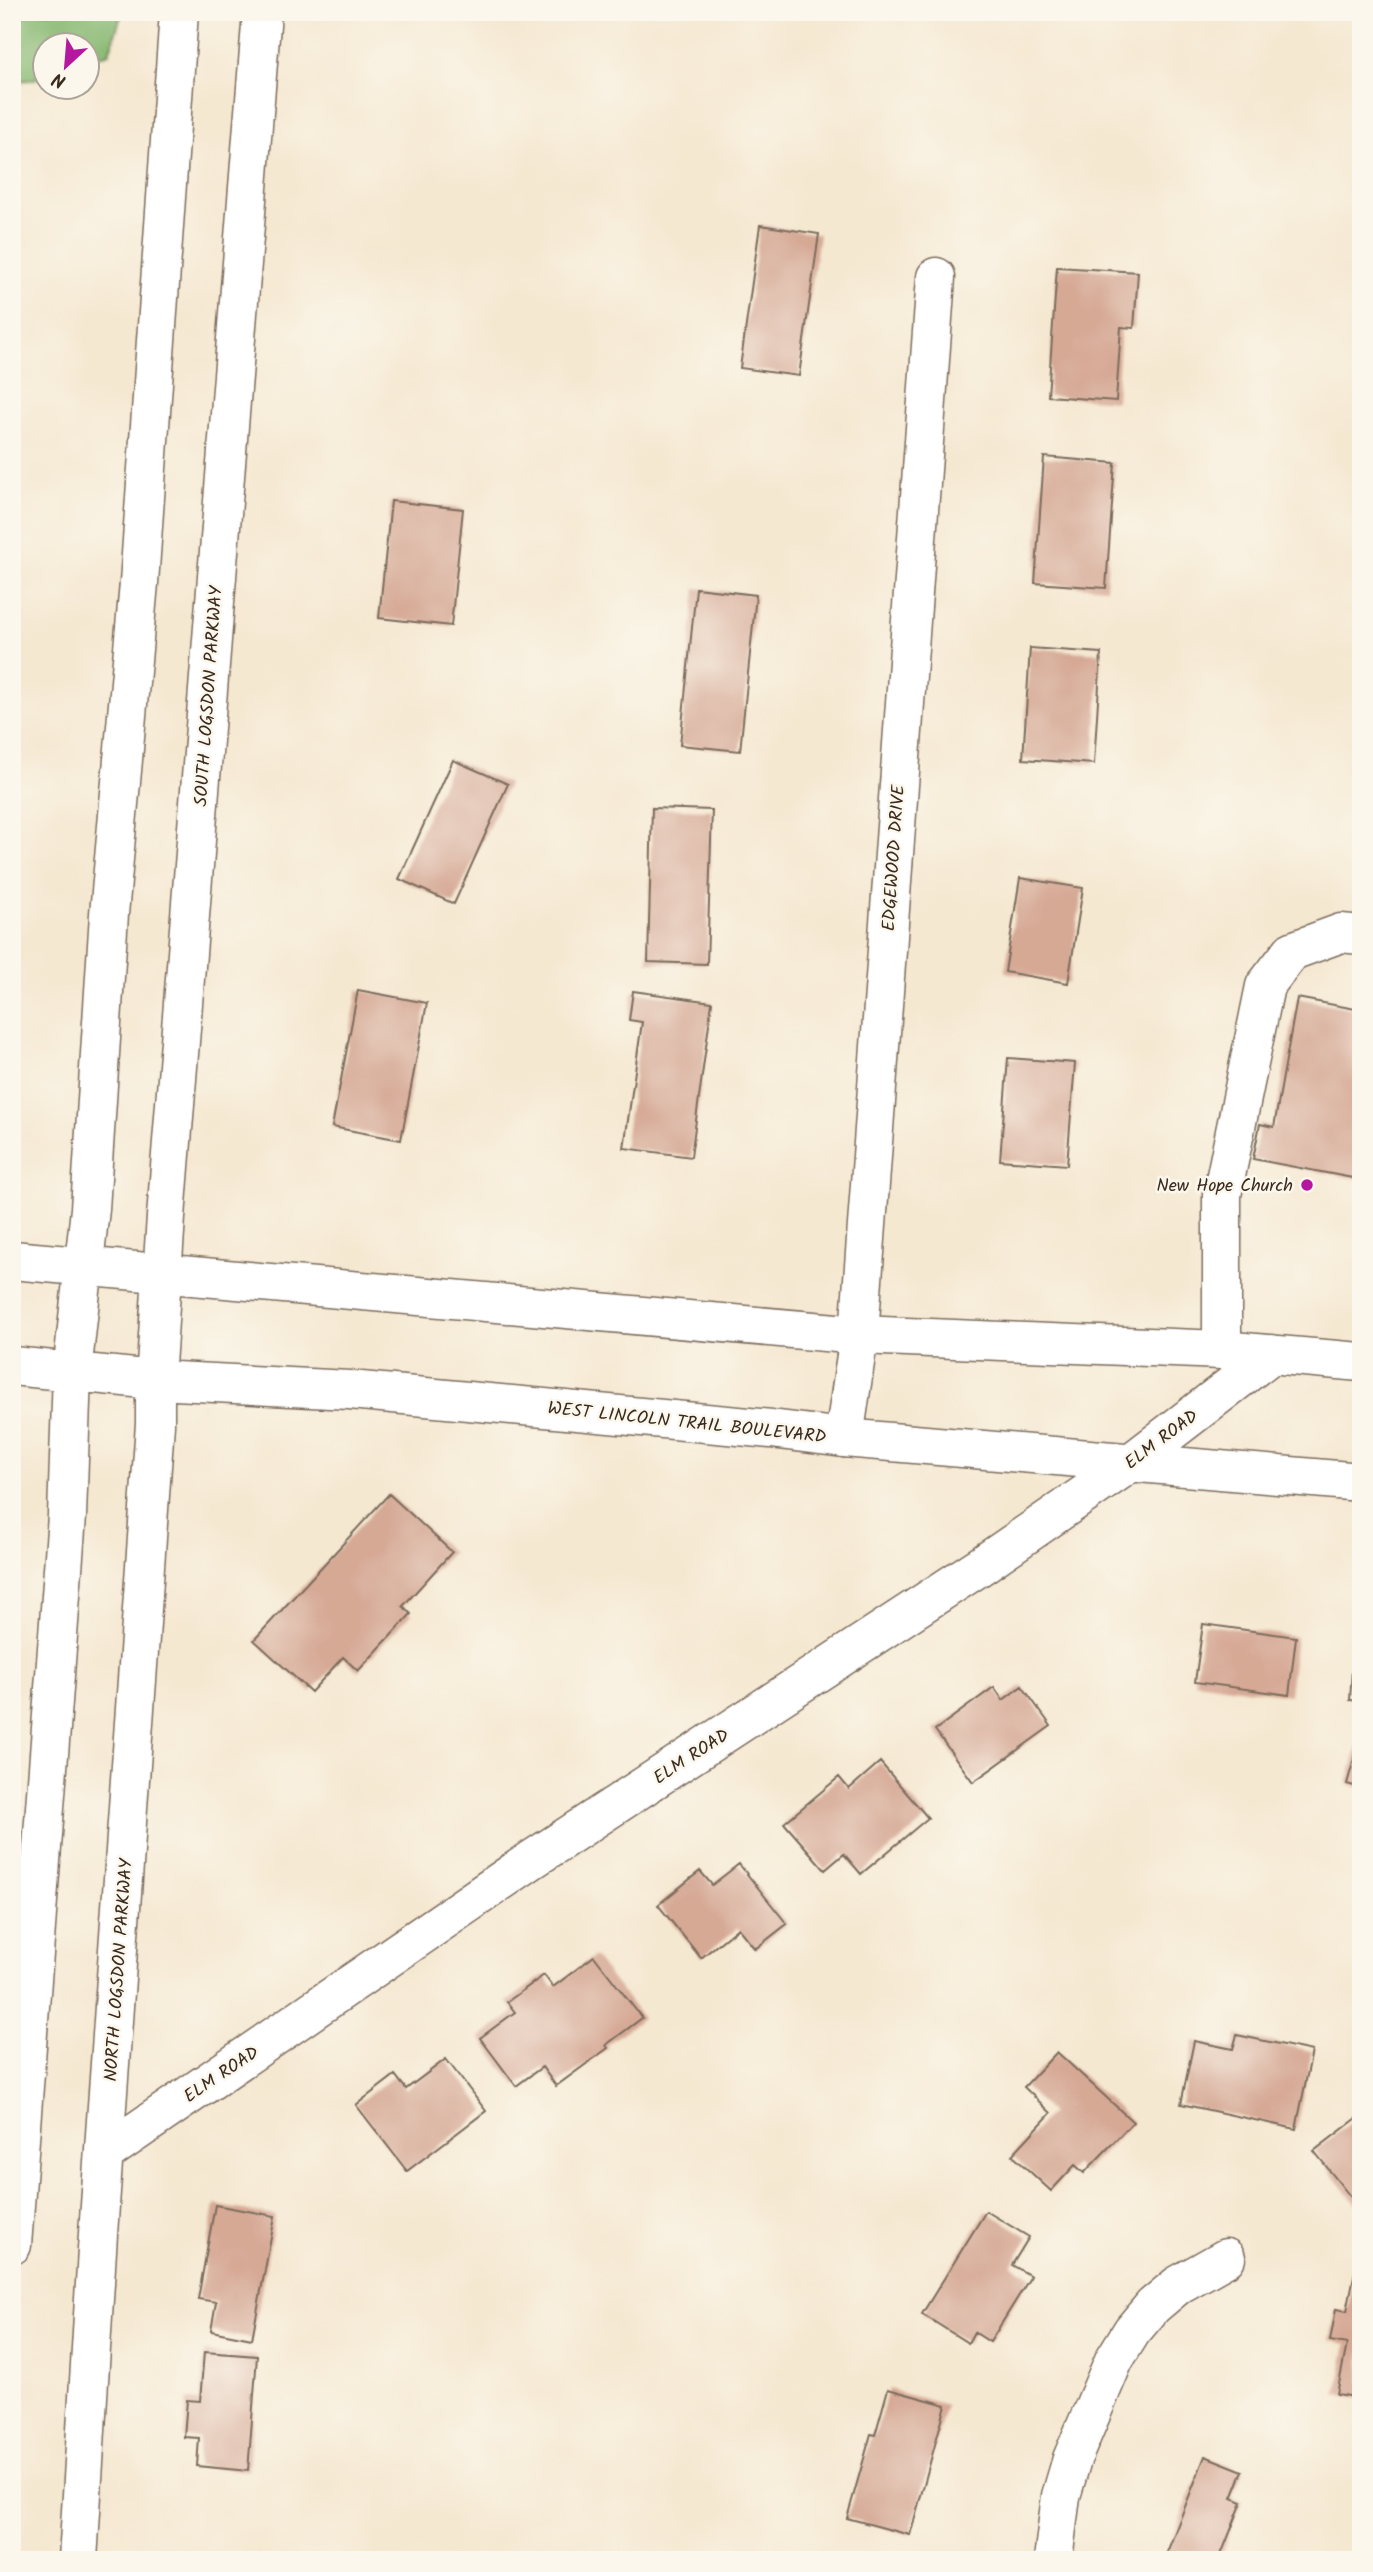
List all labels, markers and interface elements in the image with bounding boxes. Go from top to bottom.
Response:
north arrow [32,32,102,102]
text: N [47,63,71,96]
street label: SOUTH LOGSDON PARKWAY [187,584,232,807]
street label: EDGEWOOD DRIVE [875,784,914,932]
place label: New Hope Church [1157,1172,1293,1201]
marker: New Hope Church [1299,1177,1315,1193]
street label: WEST LINCOLN TRAIL BOULEVARD [546,1394,828,1453]
street label: ELM ROAD [1119,1403,1205,1478]
street label: ELM ROAD [648,1722,736,1793]
street label: NORTH LOGSDON PARKWAY [97,1857,142,2083]
street label: ELM ROAD [178,2039,266,2111]

